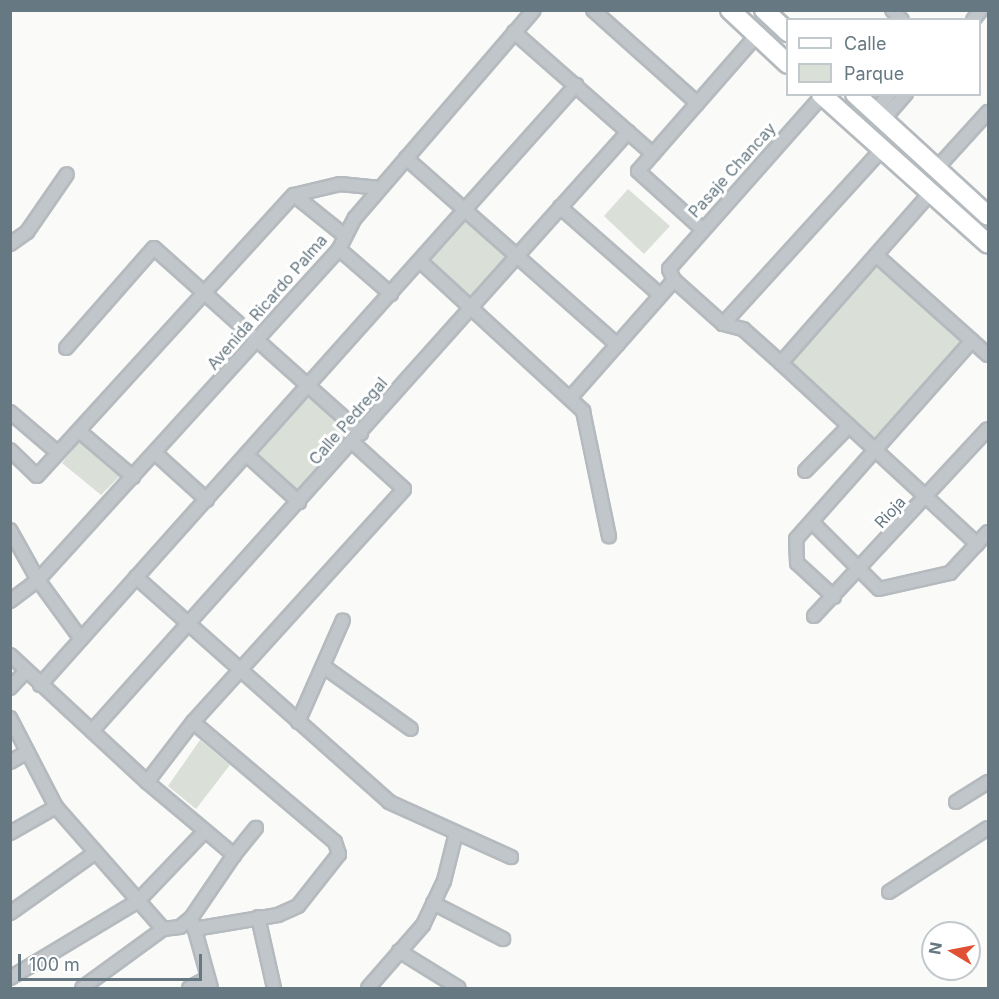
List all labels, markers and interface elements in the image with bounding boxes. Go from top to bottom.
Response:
legend [786,18,981,96]
text: Calle [844,33,886,54]
text: Parque [844,63,904,84]
street label: Pasaje Chancay [684,119,780,221]
street label: Avenida Ricardo Palma [203,231,331,373]
street label: Calle Pedregal [305,373,391,469]
street label: Rioja [870,492,910,532]
north arrow [921,921,981,981]
text: N [924,940,946,956]
scale bar [21,942,206,980]
text: 100 m [29,954,80,975]

